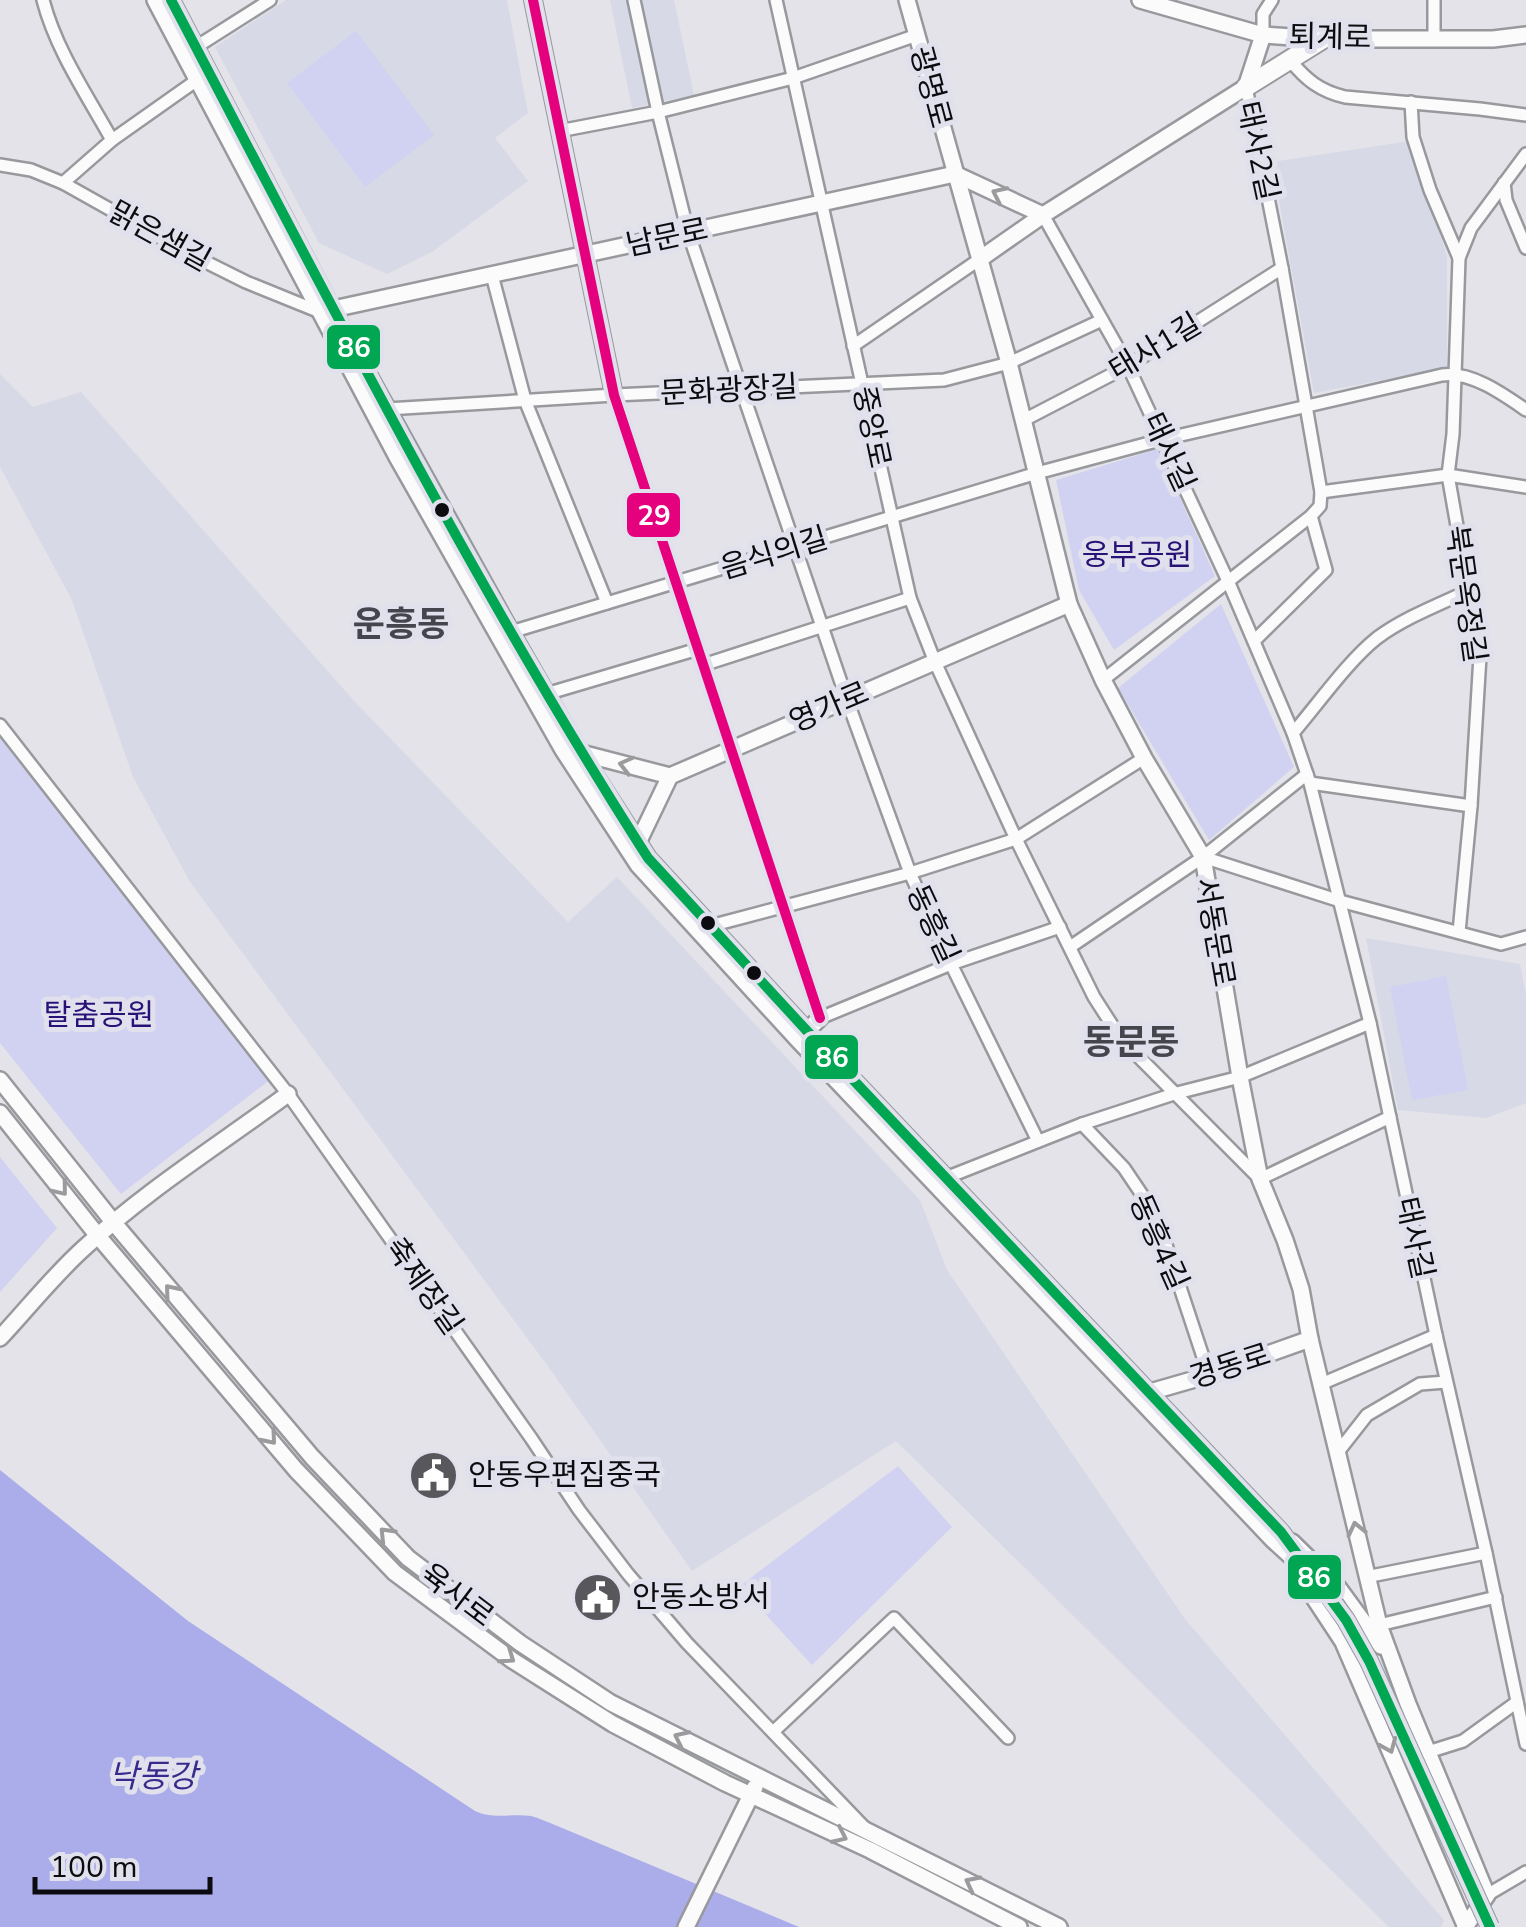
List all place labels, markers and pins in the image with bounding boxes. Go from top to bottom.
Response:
unlabelled marker [432,500,452,520]
unlabelled marker [698,913,718,933]
unlabelled marker [744,963,764,983]
public building icon: 안동우편집중국 [407,1449,459,1501]
place label: 안동우편집중국 [468,1455,661,1496]
public building icon: 안동소방서 [571,1571,623,1623]
place label: 안동소방서 [632,1577,770,1618]

